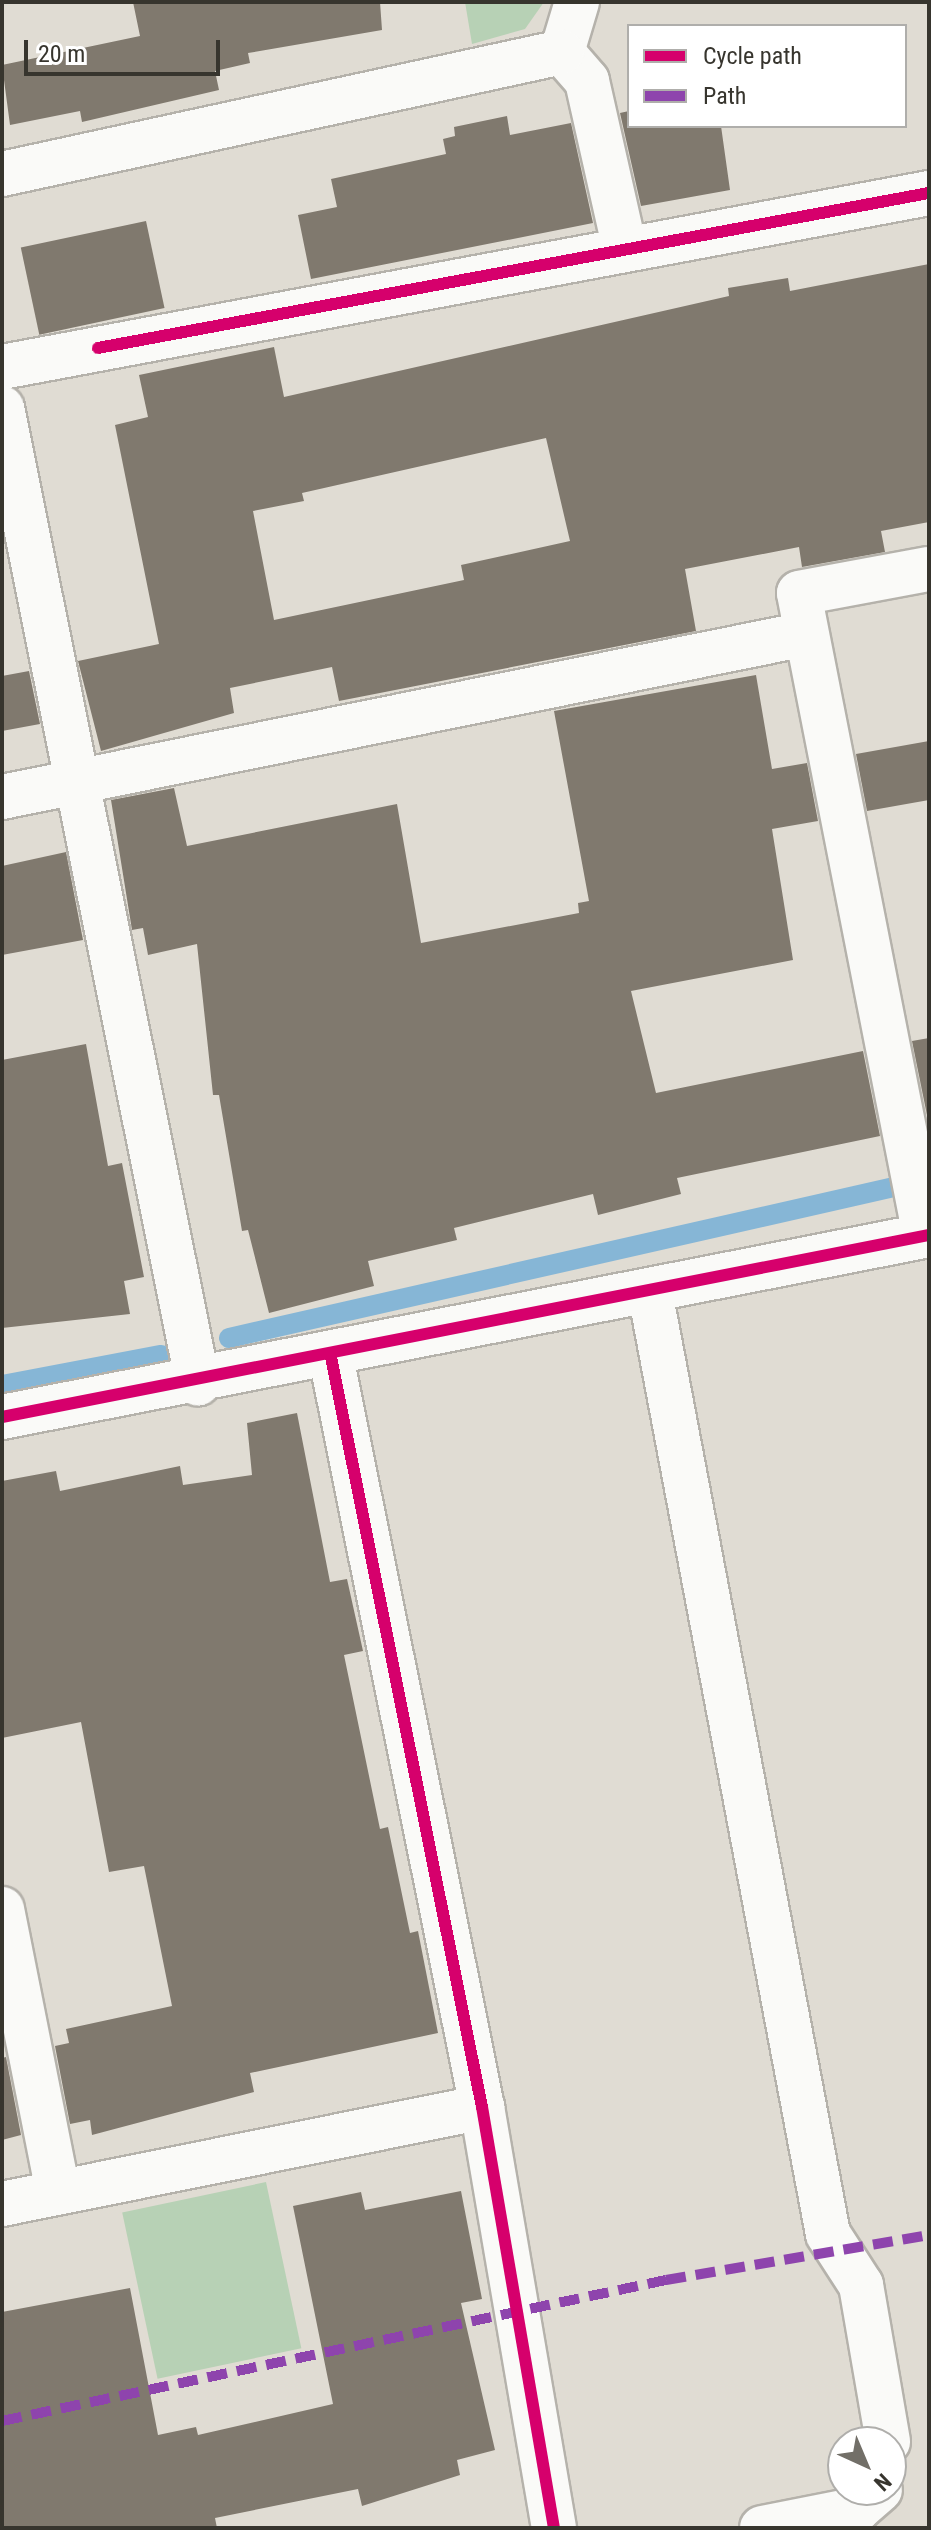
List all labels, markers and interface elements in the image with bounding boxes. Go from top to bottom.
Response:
scale bar [28,24,224,74]
legend [627,24,907,128]
text: 20 m [38,40,85,68]
text: Cycle path [703,42,802,70]
text: Path [703,82,746,110]
north arrow [827,2426,907,2506]
text: N [869,2469,896,2496]

